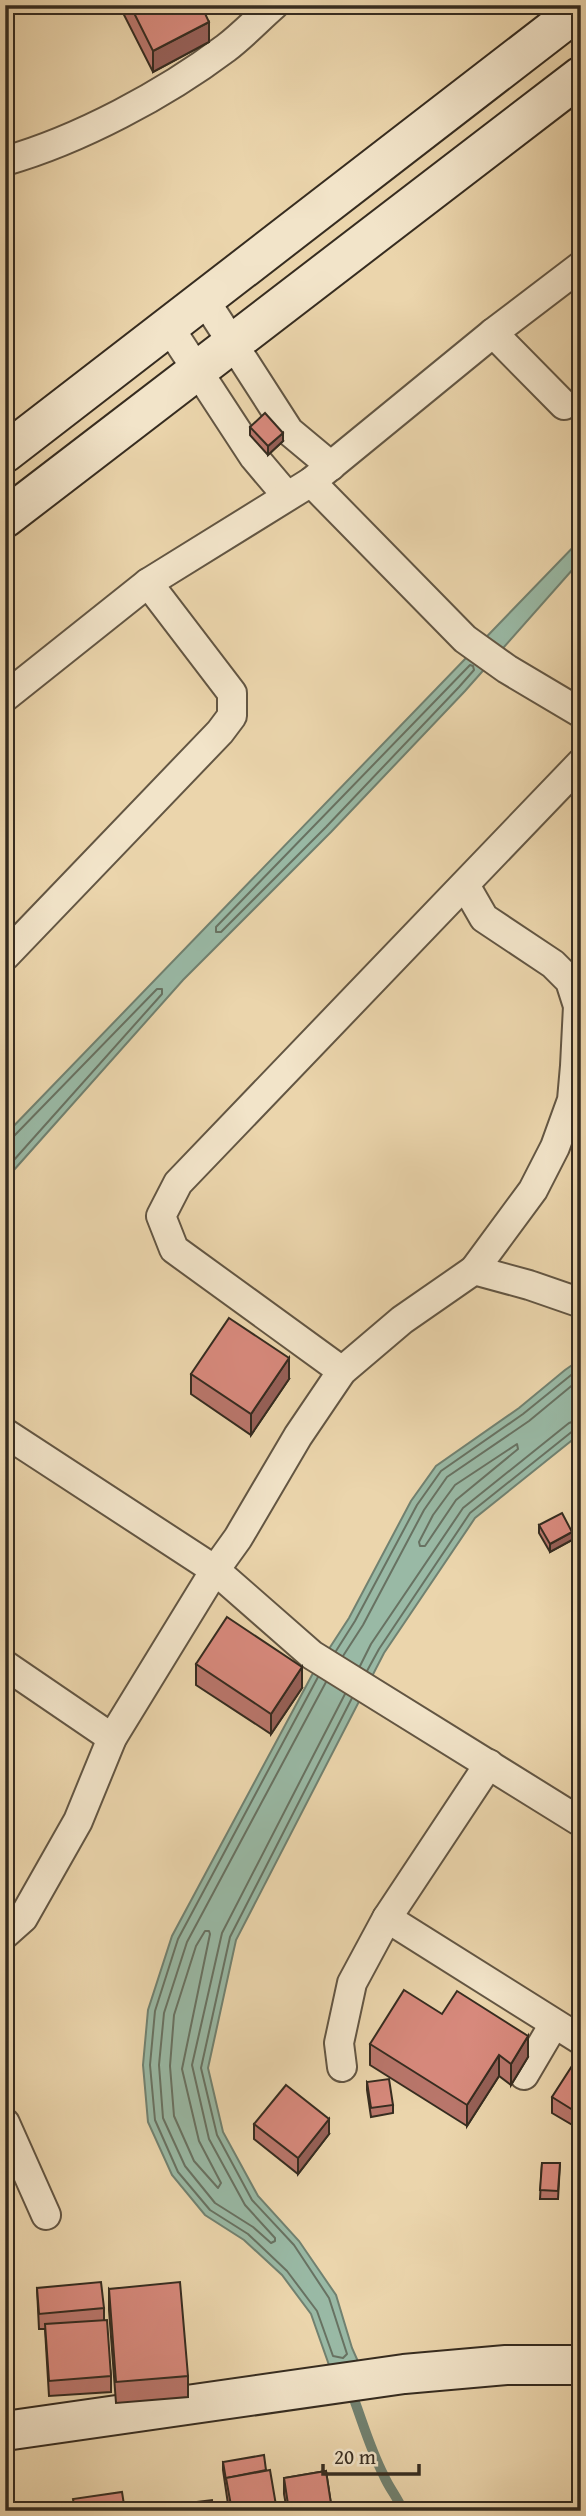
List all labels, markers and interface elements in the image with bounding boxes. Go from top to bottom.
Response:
scale bar [323,2432,420,2476]
text: 20 m [334,2441,376,2472]

